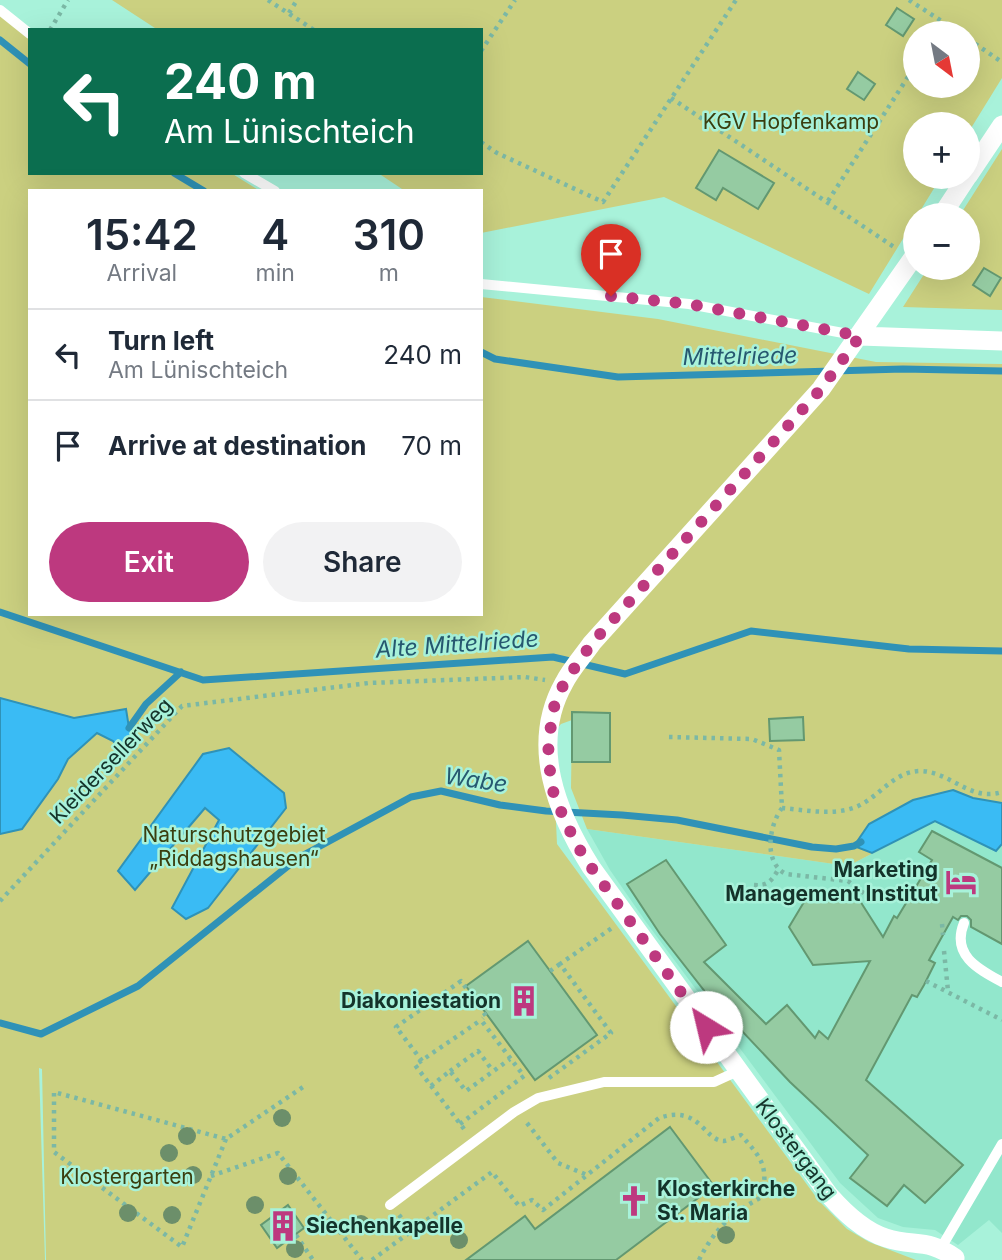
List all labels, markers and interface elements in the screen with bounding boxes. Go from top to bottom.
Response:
north arrow [903,21,980,98]
map controls [903,21,980,280]
text: 240 m [164,52,317,111]
icon: left [49,56,140,147]
park label: KGV Hopfenkamp [703,109,879,134]
text: Am Lünischteich [164,112,415,151]
button: + [903,112,980,189]
button: − [903,203,980,280]
text: 15:42 [86,209,198,260]
text: 4 [261,209,289,260]
text: 310 [353,209,425,260]
pin [581,224,641,296]
icon: arrive [592,235,630,273]
text: Arrival [106,259,177,287]
text: min [256,259,295,287]
text: m [379,259,399,287]
text: Turn left [108,325,214,356]
icon: left [49,336,87,374]
text: 240 m [383,339,462,370]
water label: Mittelriede [682,341,798,371]
text: Am Lünischteich [108,356,288,384]
icon: arrive [49,427,87,465]
text: Arrive at destination [108,430,367,461]
text: 70 m [401,430,462,461]
button: Exit [49,522,249,602]
button: Share [263,522,462,602]
water label: Alte Mittelriede [373,624,540,664]
street label: Kleidersellerweg [44,693,177,829]
water label: Wabe [443,762,509,798]
park label: Naturschutzgebiet „Riddagshausen“ [142,822,326,871]
place label: Marketing Management Institut [725,857,938,906]
hotel icon: Marketing Management Institut [944,865,978,899]
building icon: Diakoniestation [507,984,541,1018]
place label: Diakoniestation [341,988,501,1013]
position arrow [669,990,743,1064]
street label: Klostergang [751,1094,842,1204]
park label: Klostergarten [60,1164,194,1189]
place label: Klosterkirche St. Maria [657,1176,795,1225]
church icon: Klosterkirche St. Maria [617,1184,651,1218]
building icon: Siechenkapelle [266,1209,300,1243]
place label: Siechenkapelle [306,1213,463,1238]

